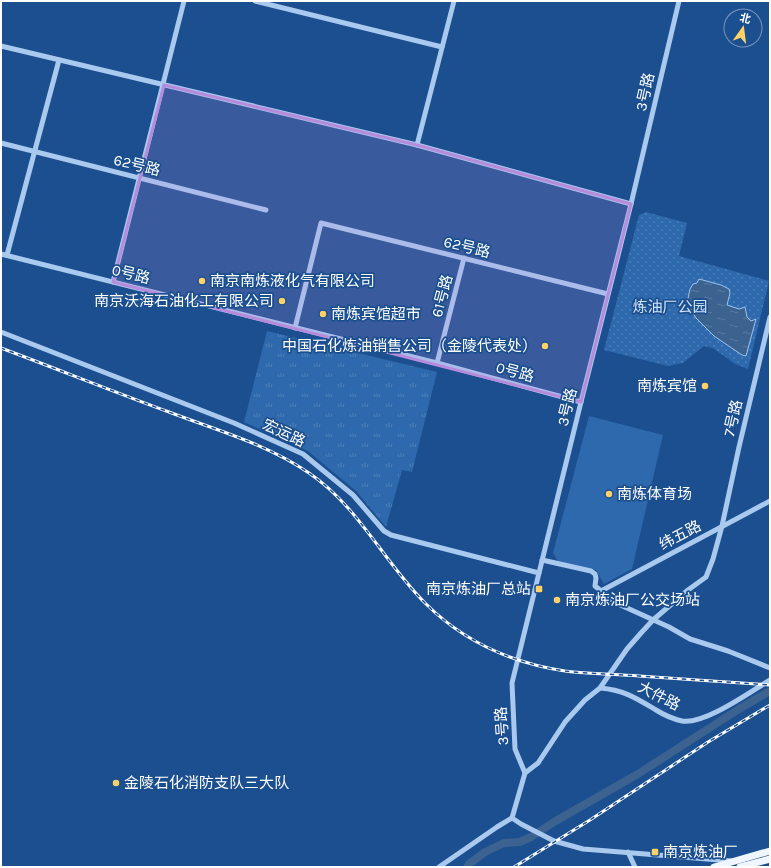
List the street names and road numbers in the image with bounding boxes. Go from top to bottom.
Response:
street label: 3号路 [632,71,658,113]
street label: 62号路 [112,151,162,179]
street label: 62号路 [442,233,492,261]
street label: 0号路 [110,261,152,287]
street label: 61号路 [428,273,456,319]
street label: 0号路 [494,358,536,386]
street label: 3号路 [554,386,580,428]
street label: 7号路 [720,398,746,438]
street label: 宏运路 [260,415,308,451]
street label: 纬五路 [656,516,704,554]
street label: 大件路 [635,678,683,714]
street label: 3号路 [492,706,512,746]

